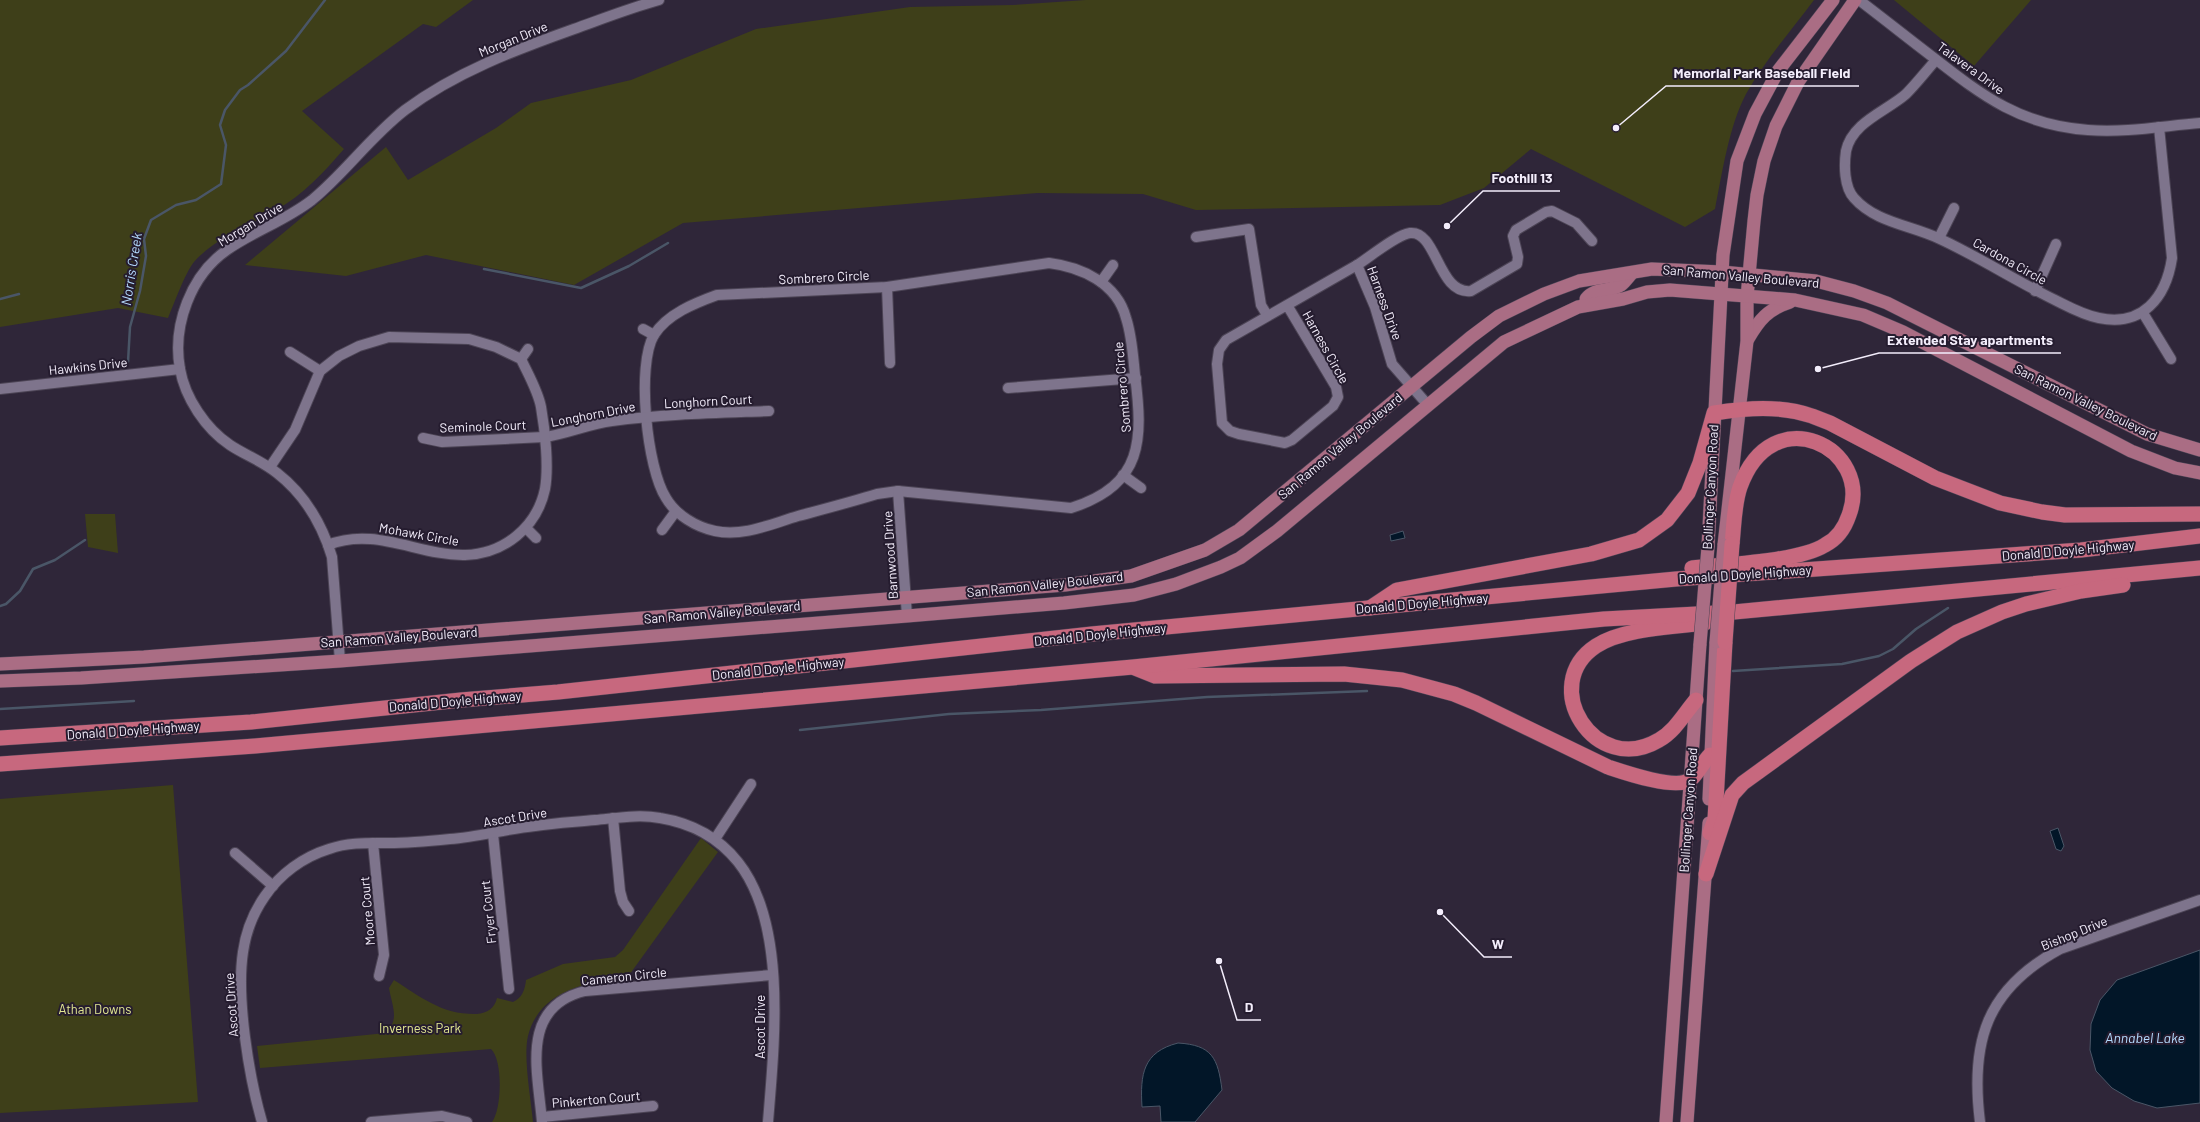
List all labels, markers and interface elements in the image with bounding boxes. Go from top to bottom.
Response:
street label: Morgan Drive [476,18,550,60]
street label: Talavera Drive [1934,38,2008,98]
callout: Memorial Park Baseball Field [1666,60,1859,86]
text: Memorial Park Baseball Field [1674,64,1851,81]
callout: Foothill 13 [1483,165,1560,191]
text: Foothill 13 [1491,169,1553,186]
street label: Morgan Drive [215,198,286,250]
water label: Norris Creek [117,231,145,307]
street label: Cardona Circle [1970,234,2050,288]
street label: San Ramon Valley Boulevard [1662,261,1820,291]
street label: Harness Drive [1364,264,1406,342]
street label: Sombrero Circle [778,267,870,287]
street label: Harness Circle [1299,308,1353,386]
callout: Extended Stay apartments [1879,327,2061,353]
text: Extended Stay apartments [1887,331,2053,348]
street label: Sombrero Circle [1110,341,1134,433]
street label: Hawkins Drive [48,354,128,378]
street label: San Ramon Valley Boulevard [2012,360,2160,444]
street label: San Ramon Valley Boulevard [1275,389,1405,503]
street label: Longhorn Court [663,391,753,411]
street label: Longhorn Drive [549,398,637,430]
street label: Seminole Court [439,416,527,436]
street label: Bollinger Canyon Road [1699,424,1721,550]
street label: Barnwood Drive [879,510,901,600]
street label: Mohawk Circle [378,519,460,549]
street label: Donald D Doyle Highway [2001,536,2135,564]
street label: Donald D Doyle Highway [1678,561,1812,587]
street label: San Ramon Valley Boulevard [966,568,1124,600]
street label: Donald D Doyle Highway [1355,589,1489,617]
street label: San Ramon Valley Boulevard [643,597,801,627]
street label: Donald D Doyle Highway [1033,619,1167,649]
street label: San Ramon Valley Boulevard [320,624,478,650]
street label: Donald D Doyle Highway [711,653,845,683]
street label: Donald D Doyle Highway [388,687,522,715]
street label: Donald D Doyle Highway [66,717,200,743]
street label: Bollinger Canyon Road [1676,747,1700,873]
street label: Ascot Drive [482,804,548,830]
street label: Moore Court [356,876,378,946]
street label: Fryer Court [477,879,499,945]
street label: Bishop Drive [2038,912,2110,954]
callout: W [1484,931,1512,957]
text: W [1492,935,1504,952]
street label: Cameron Circle [580,964,668,988]
street label: Ascot Drive [221,972,241,1038]
callout: D [1237,994,1261,1020]
street label: Ascot Drive [752,995,768,1059]
text: D [1245,998,1254,1015]
park label: Athan Downs [58,1001,132,1017]
park label: Inverness Park [379,1020,462,1036]
water label: Annabel Lake [2105,1029,2185,1046]
street label: Pinkerton Court [551,1087,641,1111]

